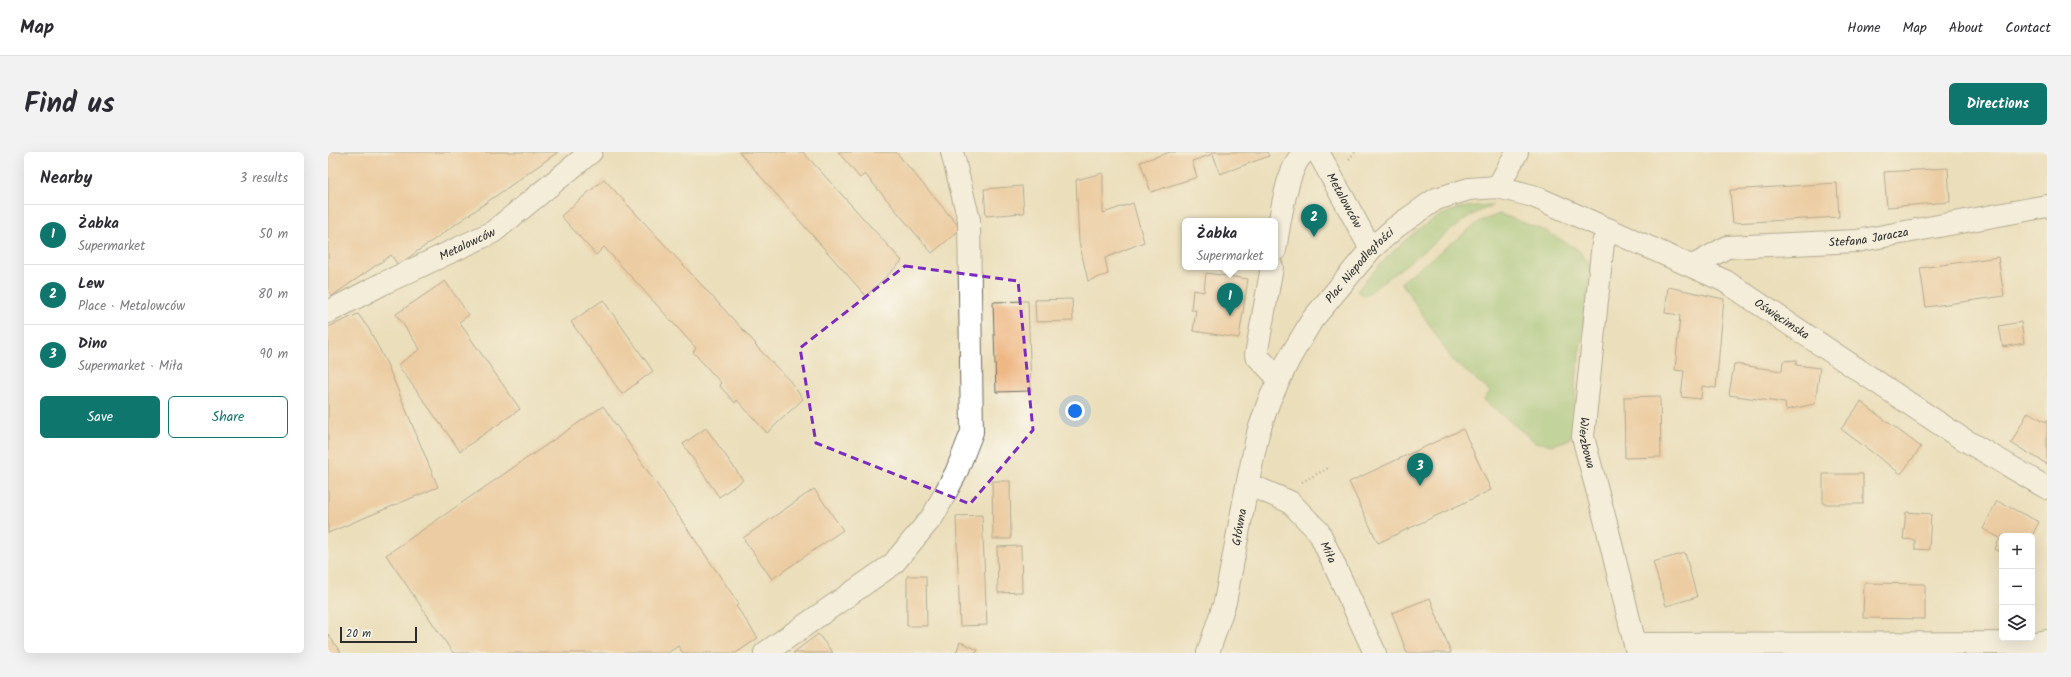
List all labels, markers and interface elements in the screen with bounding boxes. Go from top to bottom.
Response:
text: Map [20,13,54,43]
text: Home [1847,17,1881,39]
text: Map [1903,17,1927,39]
text: About [1949,17,1983,39]
text: Contact [2005,17,2051,39]
text: Find us [24,82,115,127]
button: Directions [1949,83,2047,125]
text: Nearby [40,165,92,192]
text: 3 results [240,168,288,189]
street label: Metalowców [1321,169,1367,232]
pin: 2 [1301,204,1327,237]
text: Żabka [78,212,119,236]
popup [1182,218,1278,270]
text: Żabka [1196,222,1237,246]
street label: Metalowców [436,223,500,266]
street label: Plac Niepodległości [1321,223,1400,308]
street label: Stefana Jaracza [1828,223,1911,252]
text: 1 [51,224,55,245]
text: 50 m [259,224,288,245]
text: Supermarket [78,236,145,257]
text: Supermarket [1196,246,1264,267]
text: Lew [78,272,104,296]
pin: 1 [1217,283,1243,316]
text: 2 [49,284,57,305]
text: 80 m [258,284,288,305]
street label: Oświęcimska [1750,294,1813,345]
text: Place · Metalowców [78,296,185,317]
text: Dino [78,332,107,356]
text: 3 [49,344,57,365]
text: 90 m [260,344,288,365]
text: Supermarket · Miła [78,356,183,377]
button: Save [40,396,160,438]
button: Share [168,396,288,438]
your location [1065,401,1085,421]
street label: Wierzbowa [1573,416,1600,471]
pin: 3 [1407,453,1433,486]
street label: Główna [1227,507,1253,547]
map controls [1999,533,2035,641]
button: + [1999,533,2035,569]
street label: Miła [1315,538,1341,567]
button: − [1999,569,2035,605]
button: layers [1999,605,2035,641]
scale bar [340,625,417,644]
text: 20 m [346,625,371,643]

